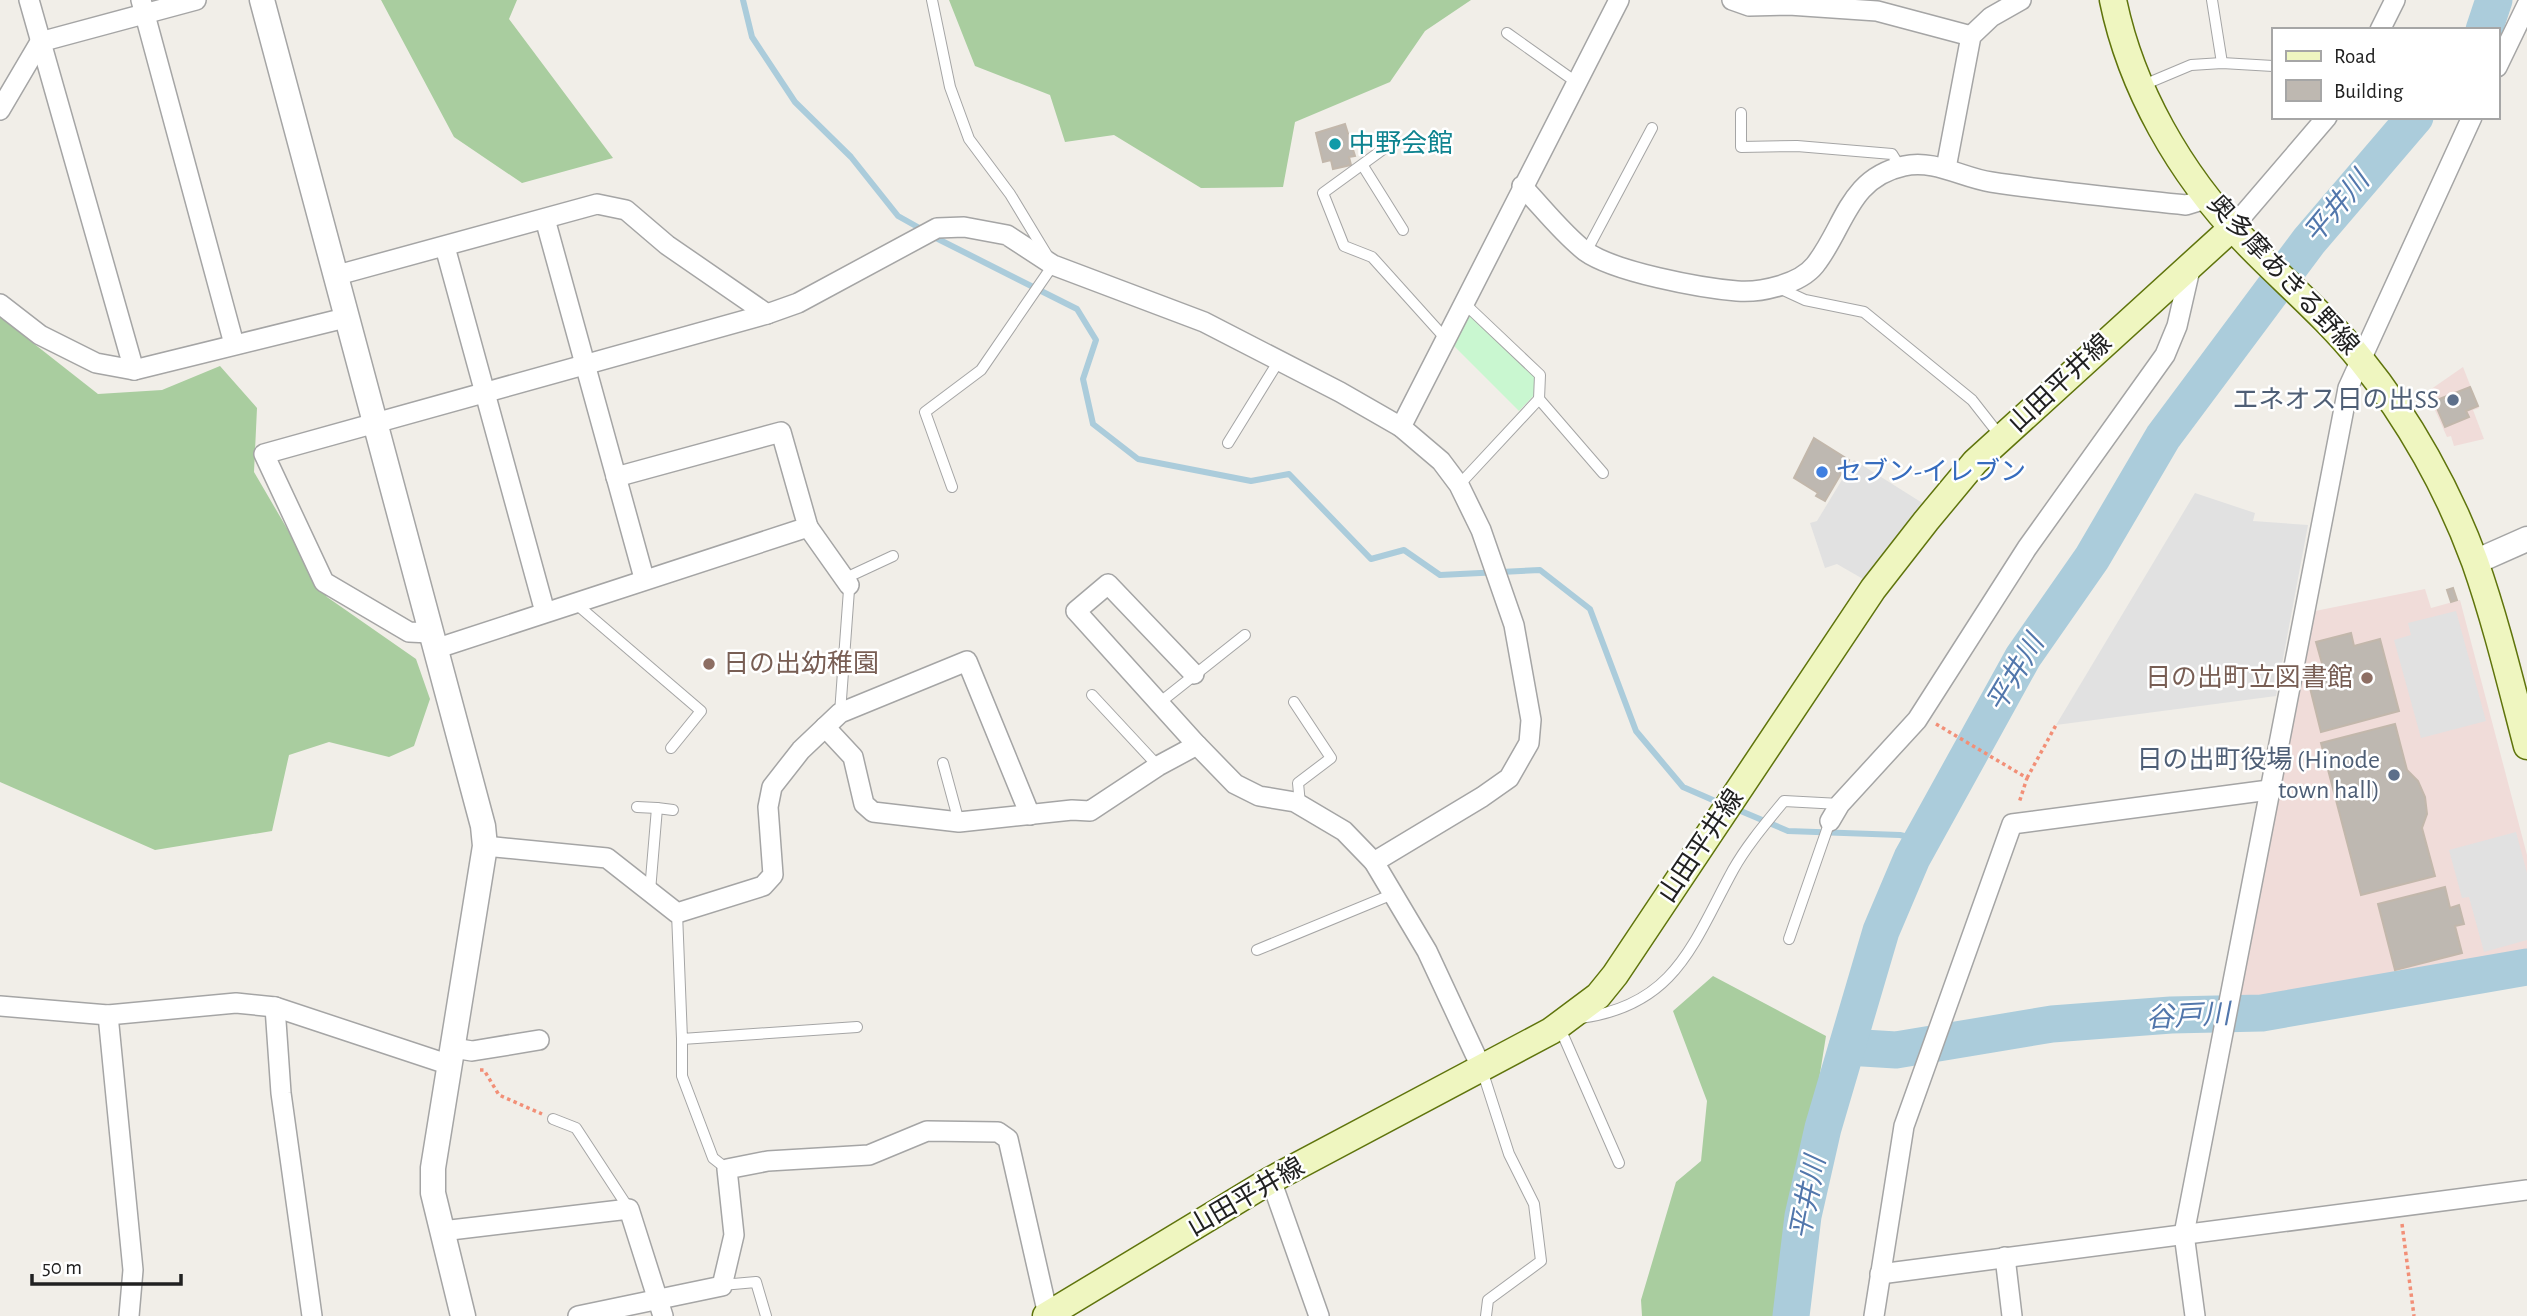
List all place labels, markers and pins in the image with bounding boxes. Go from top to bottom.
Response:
place label: 中野会館 [1349,130,1453,157]
marker: 中野会館 [1327,136,1343,152]
place label: エネオス日の出SS [2232,386,2439,413]
marker: エネオス日の出SS [2445,392,2461,408]
place label: セブン-イレブン [1836,457,2026,485]
marker: セブン-イレブン [1814,464,1830,480]
place label: 日の出幼稚園 [723,649,879,677]
marker: 日の出幼稚園 [701,656,717,672]
place label: 日の出町立図書館 [2145,663,2353,691]
marker: 日の出町立図書館 [2359,670,2375,686]
place label: 日の出町役場 (Hinode town hall) [2137,746,2380,803]
marker: 日の出町役場 (Hinode town hall) [2386,767,2402,783]

